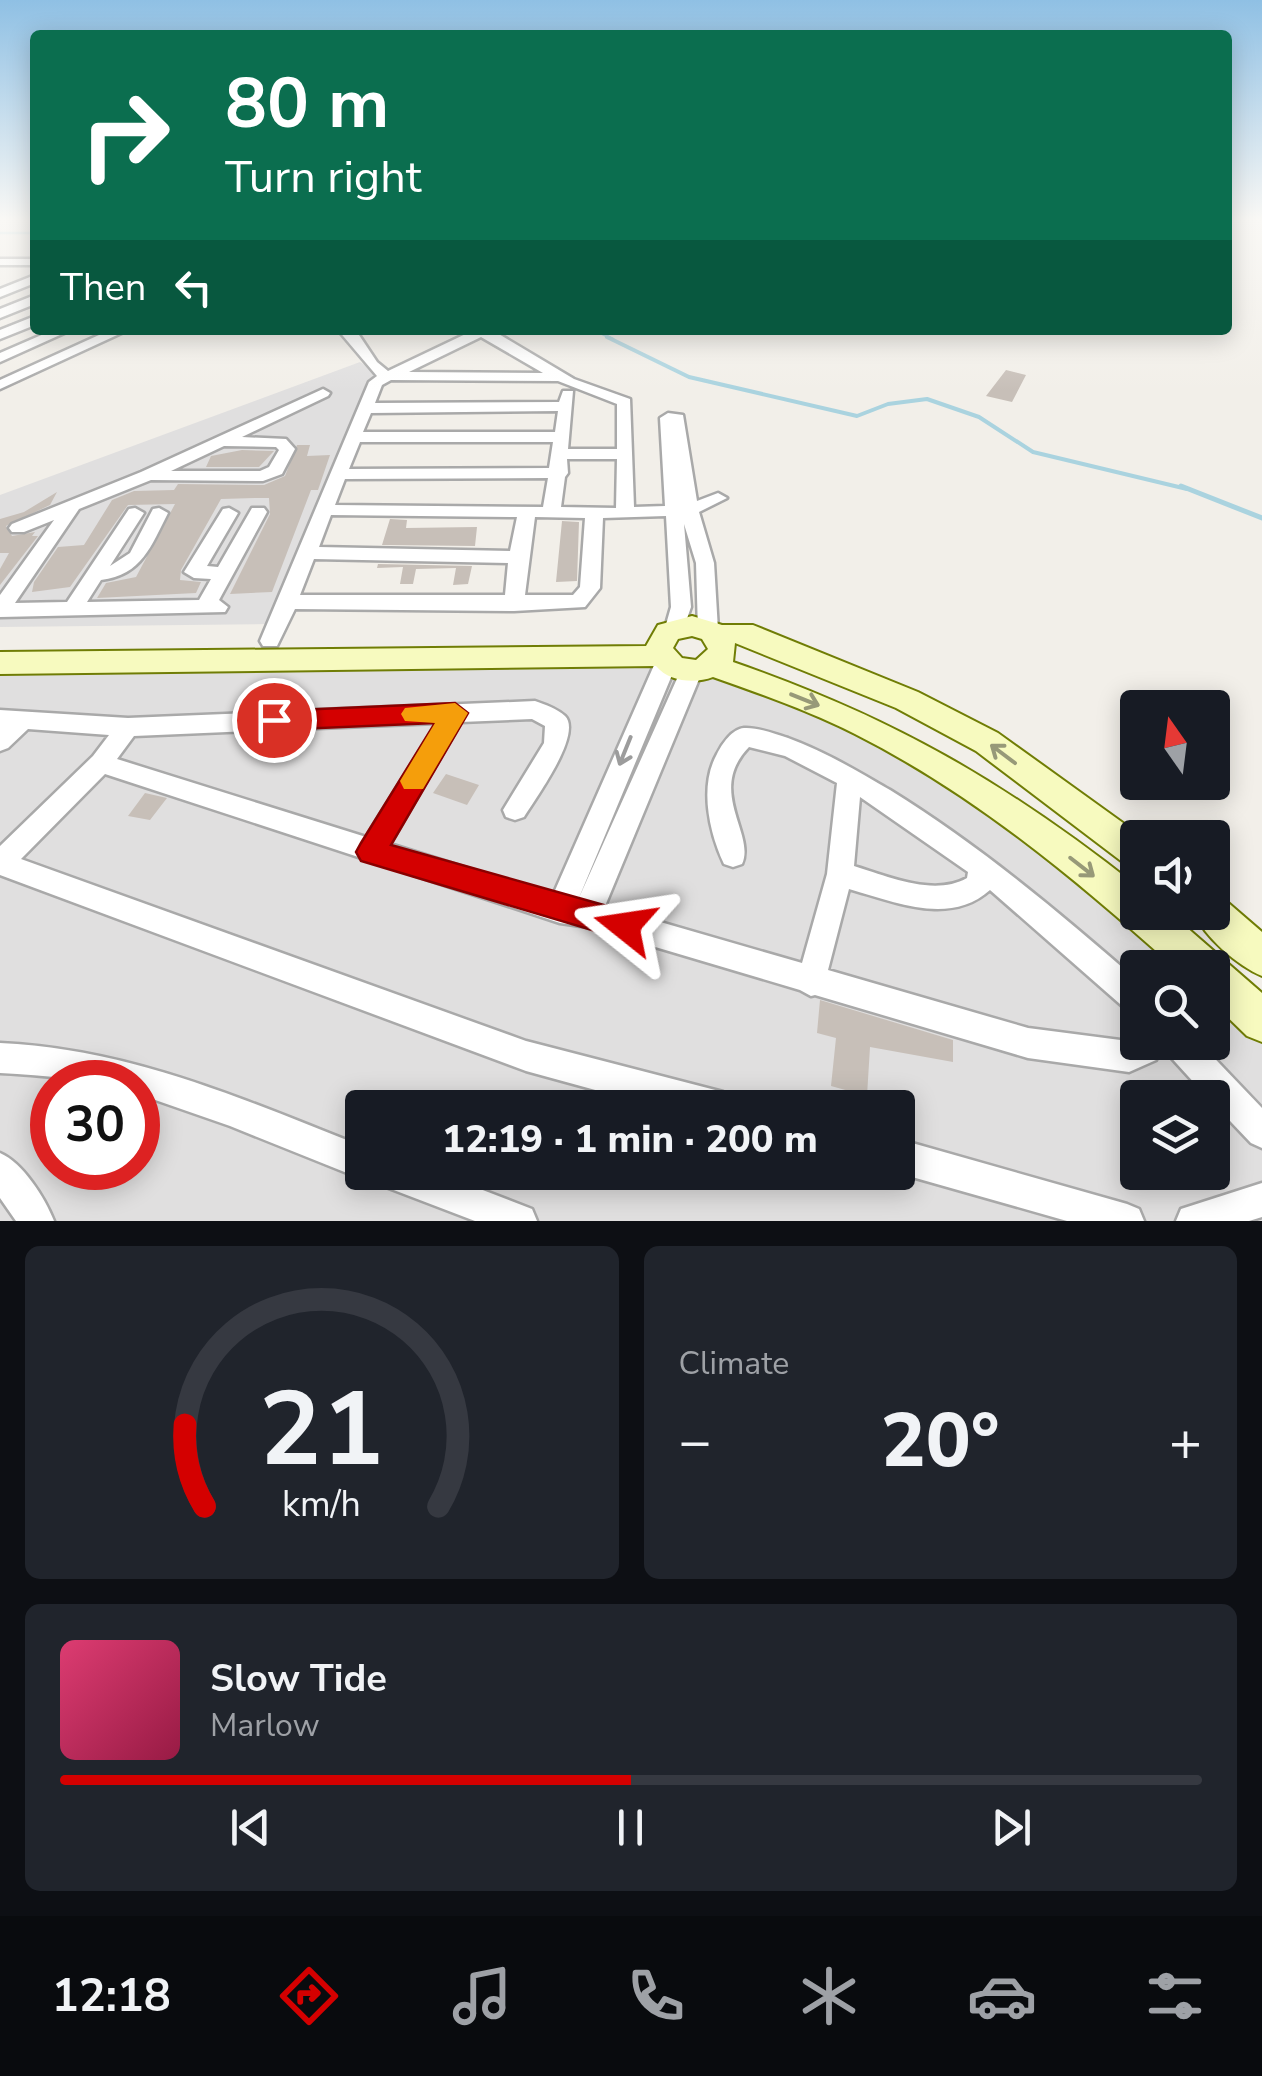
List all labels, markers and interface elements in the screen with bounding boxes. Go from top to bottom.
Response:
text: 80 m [225,56,389,152]
icon: right [60,70,190,200]
text: Turn right [225,147,422,208]
icon: left [166,260,221,315]
text: Then [60,262,146,313]
pin [232,678,317,763]
north arrow [1120,690,1230,800]
map controls [1120,690,1230,1190]
one-way arrow [790,692,820,710]
icon: arrive [247,693,302,748]
one-way arrow [615,735,633,766]
one-way arrow [990,743,1017,764]
button: sound [1120,820,1230,930]
one-way arrow [1068,857,1095,878]
position arrow [573,874,677,978]
button: search [1120,950,1230,1060]
speed limit sign: 30 [30,1060,160,1190]
button: layers [1120,1080,1230,1190]
text: 12:19 · 1 min · 200 m [442,1114,818,1165]
text: Climate [679,1342,789,1385]
text: 21 [259,1359,384,1501]
text: 20° [881,1390,1000,1492]
text: − [679,1404,712,1479]
text: + [1169,1404,1202,1479]
text: km/h [282,1480,361,1529]
text: Slow Tide [210,1653,387,1704]
text: Marlow [210,1704,320,1747]
icon: previous [223,1800,278,1855]
icon: pause [603,1800,658,1855]
icon: next [984,1800,1039,1855]
icon: directions [274,1961,344,2031]
icon: music [447,1961,517,2031]
icon: phone [621,1961,691,2031]
icon: climate [794,1961,864,2031]
icon: car [967,1961,1037,2031]
icon: filters [1140,1961,1210,2031]
text: 12:18 [52,1966,171,2027]

